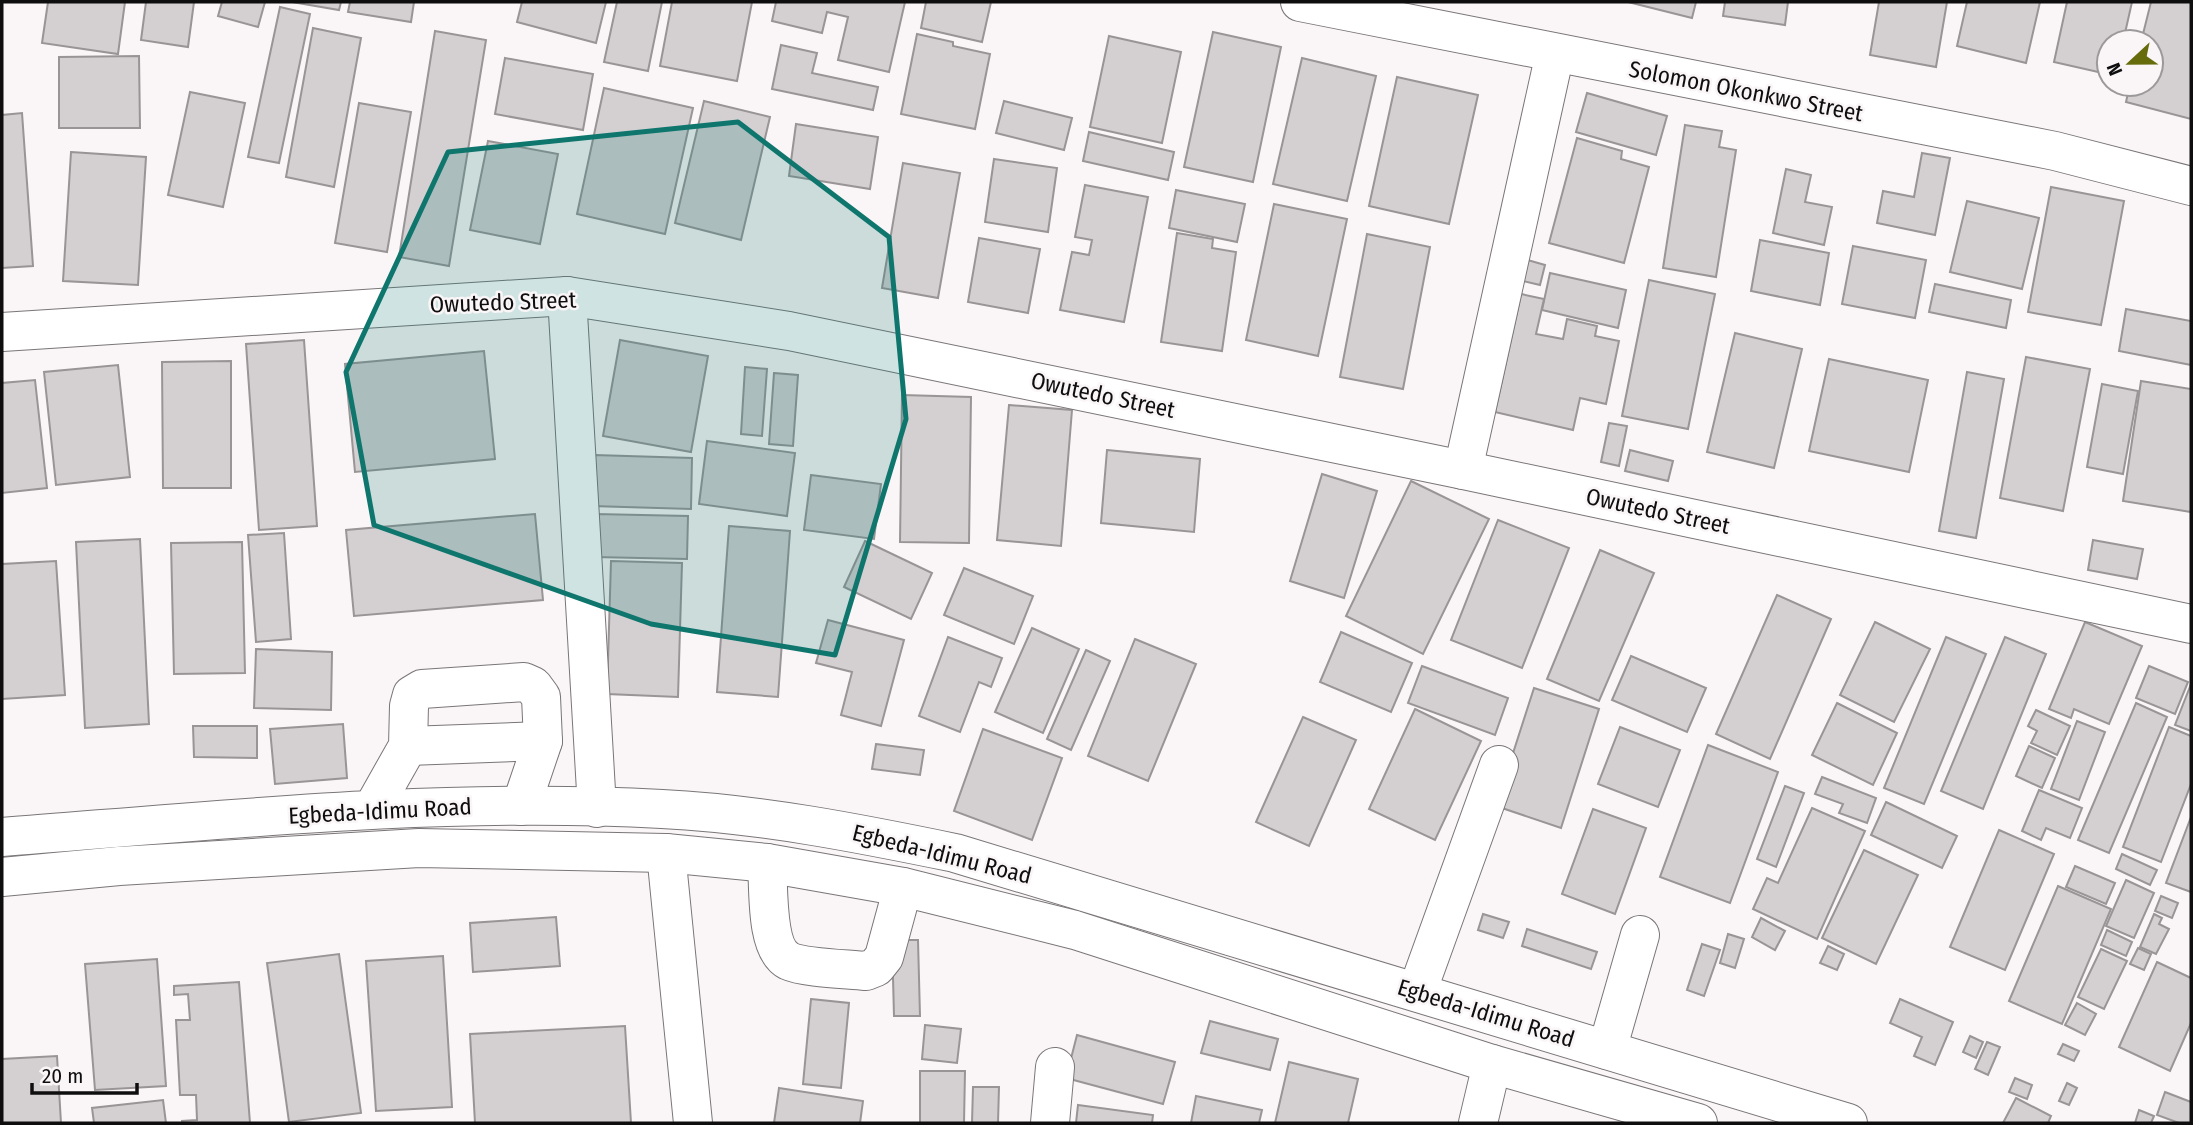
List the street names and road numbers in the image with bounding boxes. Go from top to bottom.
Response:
street label: Solomon Okonkwo Street [1627,55,1866,128]
street label: Owutedo Street [429,285,577,319]
street label: Owutedo Street [1028,366,1178,424]
street label: Owutedo Street [1583,482,1733,540]
street label: Egbeda-Idimu Road [288,792,472,830]
street label: Egbeda-Idimu Road [850,818,1034,890]
street label: Egbeda-Idimu Road [1394,973,1578,1053]

